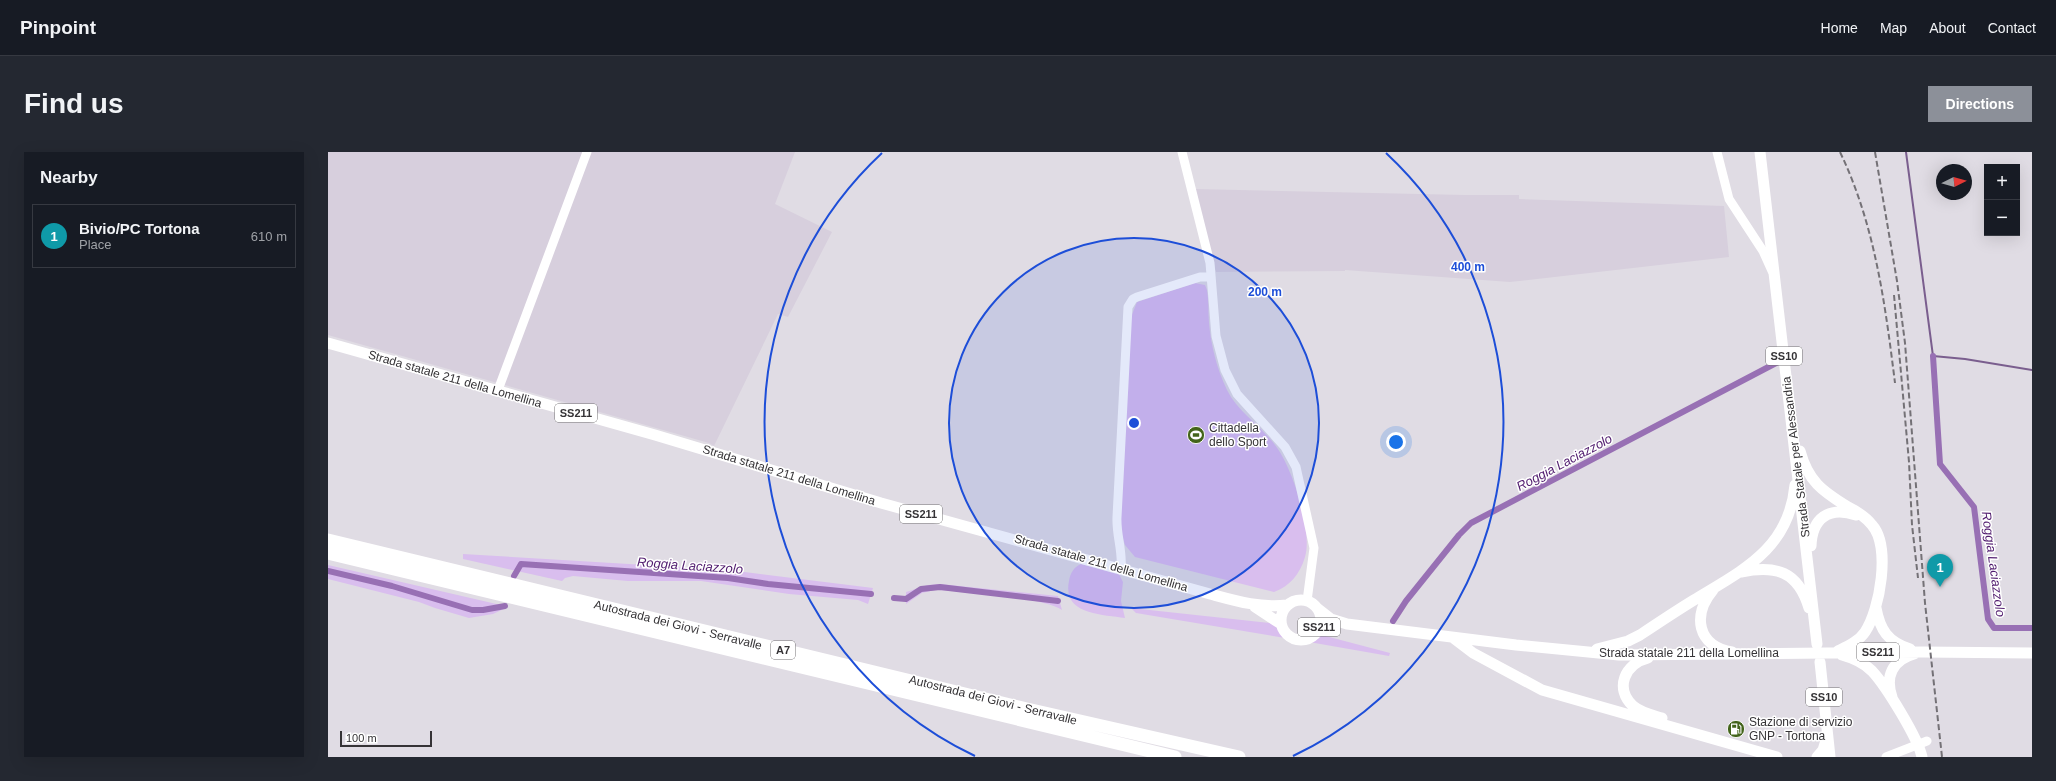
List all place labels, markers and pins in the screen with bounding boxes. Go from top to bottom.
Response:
centre of rings [1127,416,1141,430]
place label: Cittadella dello Sport [1209,421,1267,449]
sports icon: Cittadella dello Sport [1186,425,1206,445]
pin: 1 [1927,554,1953,587]
place label: Stazione di servizio GNP - Tortona [1749,715,1853,743]
fuel station icon: Stazione di servizio GNP - Tortona [1726,719,1746,739]

